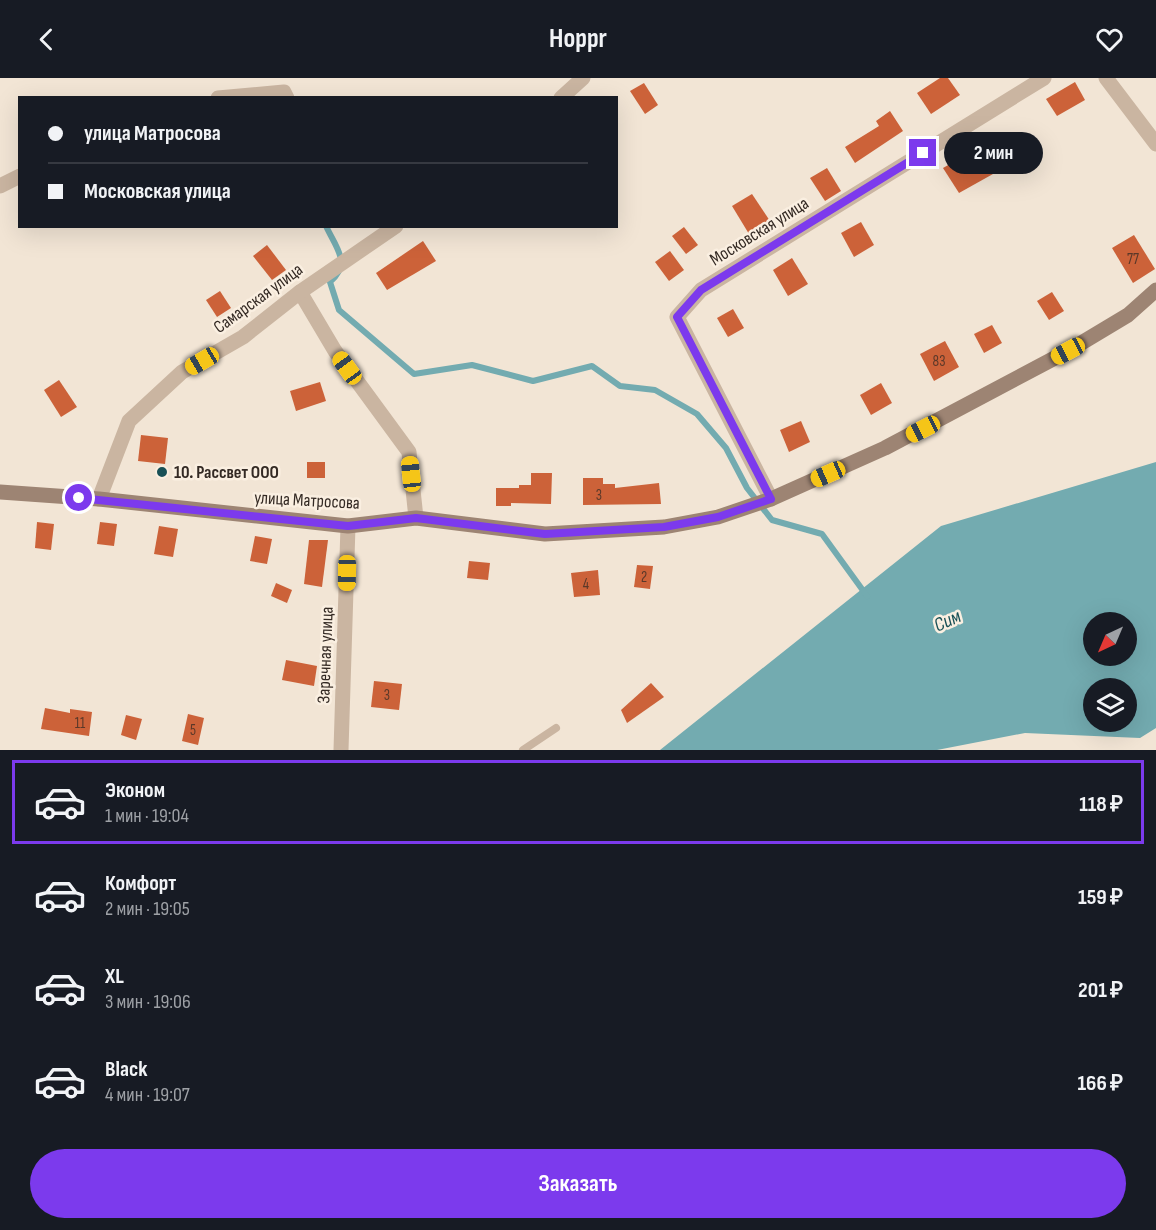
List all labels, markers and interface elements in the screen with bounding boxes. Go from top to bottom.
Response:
icon: back [30,23,63,56]
text: Hoppr [549,23,607,55]
icon: heart [1093,23,1126,56]
text: улица Матросова [84,120,221,147]
callout: 2 мин [944,132,1043,174]
route end [909,139,936,166]
text: 2 мин [974,141,1013,165]
text: Московская улица [84,178,231,205]
street label: Московская улица [706,193,813,270]
house number: 77 [1127,250,1139,269]
street label: Самарская улица [210,259,307,338]
car [1048,335,1088,367]
car [182,344,222,378]
car [329,348,365,388]
house number: 83 [933,352,945,371]
car [903,413,943,445]
car [400,455,422,493]
car [808,458,848,490]
place label: 10. Рассвет ООО [174,462,279,483]
marker: 10. Рассвет ООО [155,465,169,479]
route start [65,484,92,511]
house number: 3 [596,486,602,505]
street label: улица Матросова [254,487,360,514]
car [338,555,356,591]
house number: 2 [641,568,647,587]
house number: 4 [583,575,589,594]
water label: Сим [930,604,965,637]
street label: Заречная улица [313,606,338,704]
north arrow [1083,612,1137,666]
map controls [1083,612,1137,732]
button: layers [1083,678,1137,732]
house number: 3 [384,686,390,705]
house number: 11 [75,714,86,733]
house number: 5 [190,721,196,740]
icon: car [33,775,87,829]
text: Эконом [105,777,165,804]
text: 118 ₽ [1079,791,1123,818]
text: 1 мин · 19:04 [105,804,189,828]
icon: car [33,868,87,922]
text: Комфорт [105,870,176,897]
text: 159 ₽ [1078,884,1123,911]
text: 2 мин · 19:05 [105,897,190,921]
icon: car [33,961,87,1015]
text: XL [105,963,124,990]
text: 201 ₽ [1078,977,1123,1004]
text: 3 мин · 19:06 [105,990,191,1014]
icon: car [33,1054,87,1108]
text: Black [105,1056,147,1083]
text: 166 ₽ [1077,1070,1123,1097]
text: 4 мин · 19:07 [105,1083,190,1107]
button: Заказать [30,1149,1126,1218]

